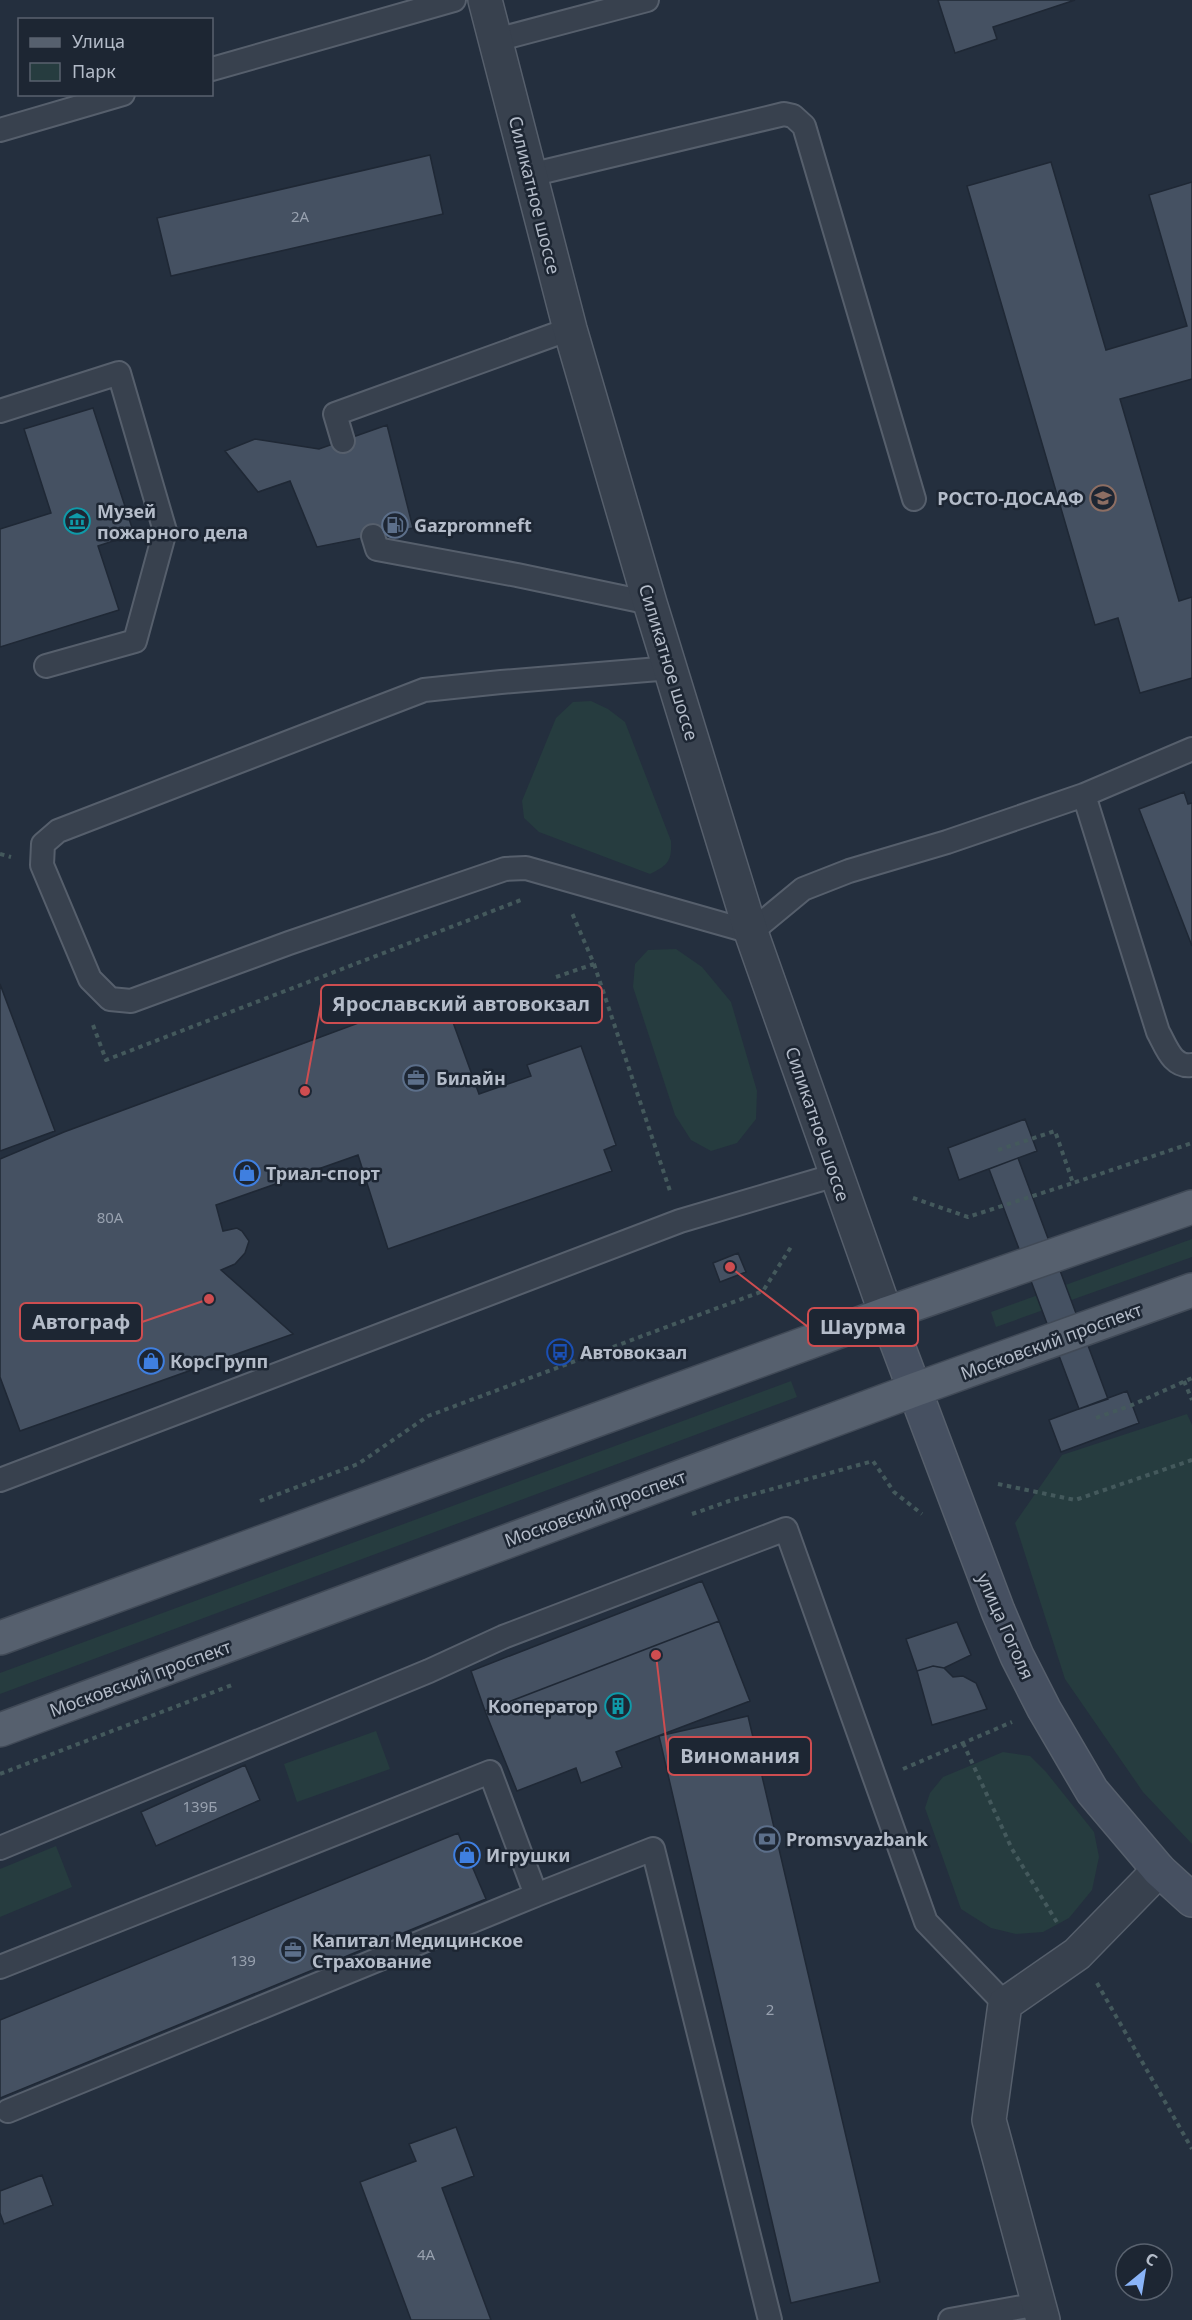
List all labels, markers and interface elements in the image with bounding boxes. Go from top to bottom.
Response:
legend [18,18,213,96]
text: Улица [72,29,125,53]
text: Парк [72,59,116,83]
street label: Силикатное шоссе [504,113,566,277]
house number: 2А [291,206,310,226]
school or university icon: РОСТО-ДОСААФ [1088,483,1118,513]
place label: РОСТО-ДОСААФ [937,486,1084,510]
place label: Музей пожарного дела [97,499,248,544]
museum icon: Музей пожарного дела [62,506,92,536]
fuel station icon: Gazpromneft [380,510,410,540]
place label: Gazpromneft [414,513,532,537]
street label: Силикатное шоссе [634,581,704,743]
callout: Ярославский автовокзал [321,985,602,1023]
text: Ярославский автовокзал [332,990,590,1017]
street label: Силикатное шоссе [780,1043,856,1205]
office icon: Билайн [401,1063,431,1093]
place label: Билайн [436,1066,506,1090]
shop icon: Триал-спорт [232,1158,262,1188]
place label: Триал-спорт [266,1161,380,1185]
house number: 80А [97,1207,124,1227]
street label: Московский проспект [957,1297,1146,1385]
callout: Автограф [20,1303,142,1341]
text: Автограф [32,1308,130,1335]
callout: Шаурма [808,1308,918,1346]
text: Шаурма [820,1313,906,1340]
bus stop icon: Автовокзал [545,1337,575,1367]
place label: Автовокзал [580,1340,687,1364]
shop icon: КорсГрупп [136,1346,166,1376]
place label: КорсГрупп [170,1349,268,1373]
street label: Московский проспект [501,1464,690,1552]
street label: улица Гоголя [972,1569,1040,1683]
street label: Московский проспект [46,1634,235,1722]
building icon: Кооператор [603,1691,633,1721]
place label: Кооператор [488,1694,598,1718]
callout: Виномания [668,1737,811,1775]
text: Виномания [680,1742,800,1769]
house number: 139Б [183,1796,217,1816]
bank icon: Promsvyazbank [752,1824,782,1854]
place label: Promsvyazbank [786,1827,929,1851]
shop icon: Игрушки [452,1840,482,1870]
place label: Игрушки [486,1843,570,1867]
place label: Капитал Медицинское Страхование [312,1928,523,1973]
office icon: Капитал Медицинское Страхование [278,1935,308,1965]
house number: 139 [230,1950,256,1970]
house number: 2 [766,1999,774,2019]
north arrow [1114,2242,1174,2302]
house number: 4А [417,2244,436,2264]
text: С [1142,2247,1161,2271]

